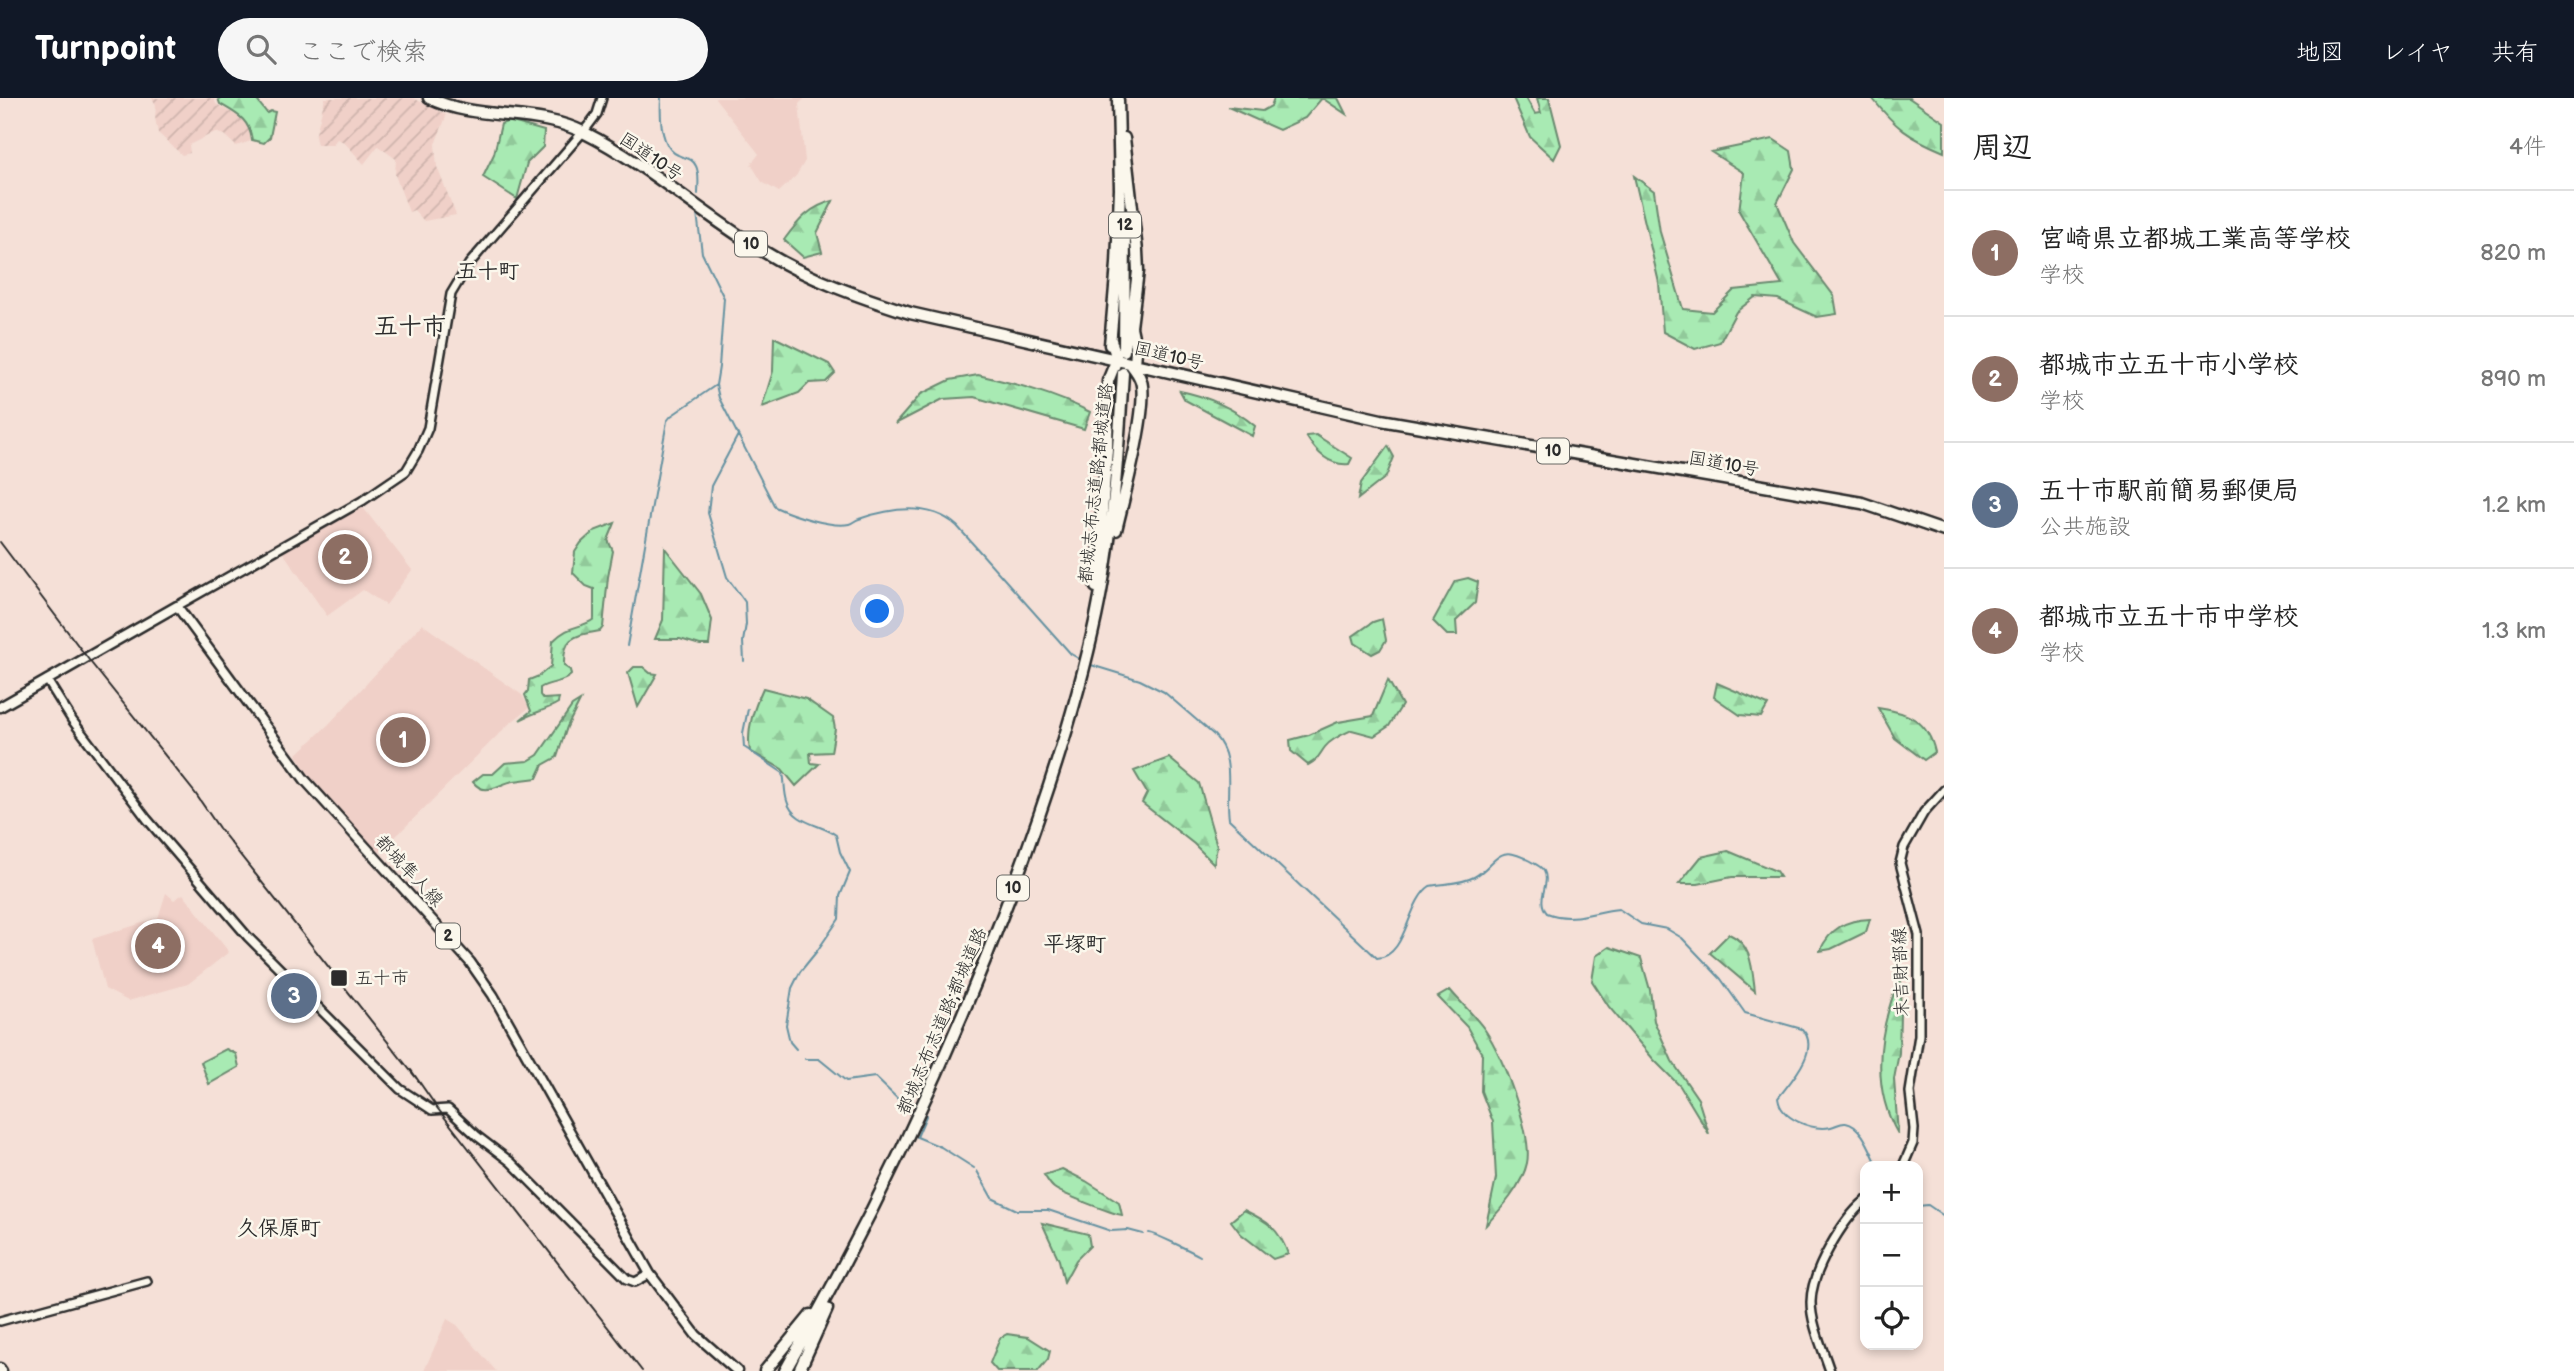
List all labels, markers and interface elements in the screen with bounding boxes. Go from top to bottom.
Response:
search box [218,18,708,81]
text: Turnpoint [35,29,176,69]
icon: search [242,30,280,68]
text: ここで検索 [298,37,428,68]
text: 地図 [2296,38,2344,67]
text: レイヤ [2382,38,2453,67]
text: 共有 [2491,38,2539,67]
street label: 国道10号 [615,128,687,186]
text: 周辺 [1972,130,2032,166]
text: 4件 [2509,133,2546,161]
road number: 12 [1109,212,1141,238]
text: 宮崎県立都城工業高等学校 [2039,224,2351,255]
road number: 10 [735,232,767,256]
text: 1 [1990,239,2000,267]
text: 820 m [2480,239,2546,267]
district label: 五十町 [457,259,520,284]
text: 学校 [2039,261,2085,289]
district label: 五十市 [374,312,446,341]
street label: 国道10号 [1132,338,1206,374]
text: 都城市立五十市小学校 [2039,350,2299,381]
text: 2 [1988,365,2002,393]
text: 890 m [2481,365,2546,393]
street label: 都城志布志道路;都城道路 [1075,382,1117,584]
text: 学校 [2039,387,2085,415]
road number: 10 [1537,438,1569,464]
street label: 国道10号 [1687,447,1761,481]
text: 五十市駅前簡易郵便局 [2039,476,2299,507]
text: 3 [1988,491,2002,519]
text: 1.2 km [2483,491,2546,519]
text: 公共施設 [2039,513,2131,541]
pin: 2 [322,531,368,583]
your location [860,594,894,628]
text: 都城市立五十市中学校 [2039,602,2299,633]
text: 4 [1988,617,2002,645]
text: 1.3 km [2482,617,2546,645]
text: 学校 [2039,639,2085,667]
pin: 1 [380,714,426,766]
street label: 都城隼人線 [371,831,447,911]
road number: 10 [997,876,1029,901]
pin: 4 [135,920,181,972]
road number: 2 [436,923,460,948]
street label: 都城志布志道路;都城道路 [893,924,991,1118]
street label: 末吉財部線 [1889,927,1913,1017]
district label: 平塚町 [1044,932,1107,957]
marker: 五十市 [329,968,349,988]
place label: 五十市 [355,968,409,989]
pin: 3 [271,970,317,1022]
map controls [1860,1161,1923,1350]
button: + [1860,1161,1923,1224]
district label: 久保原町 [237,1216,321,1241]
button: − [1860,1224,1923,1287]
button: locate [1860,1287,1923,1350]

